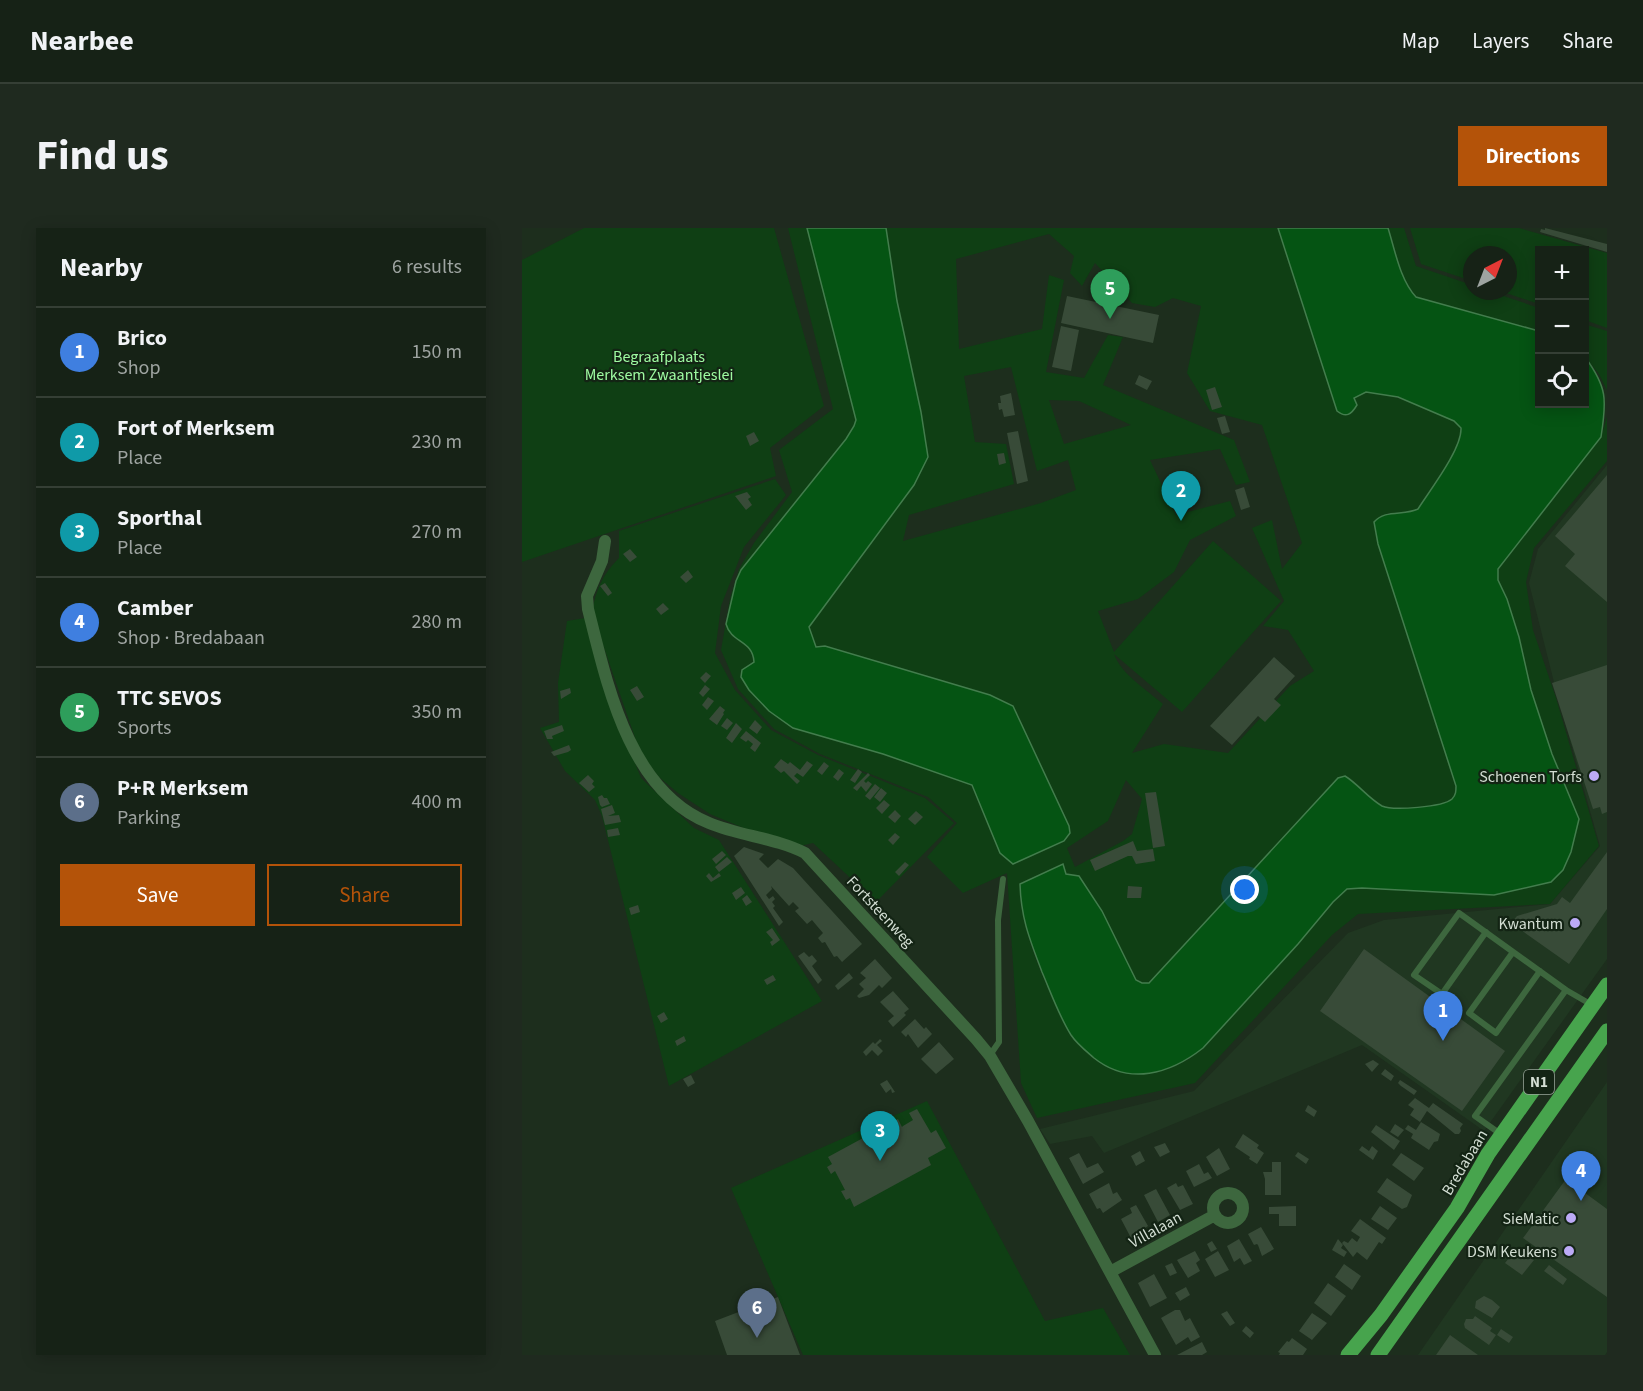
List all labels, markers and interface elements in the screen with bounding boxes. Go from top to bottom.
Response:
text: Nearbee [30,21,134,61]
text: Map [1402,26,1439,56]
text: Layers [1472,26,1529,56]
text: Share [1562,26,1613,56]
text: Find us [36,126,169,186]
button: Directions [1458,126,1607,186]
north arrow [1463,246,1517,300]
map controls [1535,246,1589,408]
button: + [1535,246,1589,300]
text: Nearby [60,249,143,286]
text: 6 results [392,253,462,281]
pin: 5 [1090,270,1130,319]
button: − [1535,300,1589,354]
text: Brico [117,322,167,354]
text: 1 [74,338,85,366]
text: 150 m [412,338,462,366]
park label: Begraafplaats Merksem Zwaantjeslei [585,346,733,386]
text: Shop [117,354,161,382]
button: locate [1535,354,1589,408]
text: Fort of Merksem [117,412,275,444]
text: 2 [74,428,85,456]
text: 230 m [412,428,462,456]
text: Place [117,444,162,472]
pin: 2 [1162,472,1200,521]
text: Sporthal [117,502,202,534]
text: 3 [74,518,85,546]
text: 270 m [412,518,462,546]
text: Place [117,534,162,562]
text: Camber [117,592,193,624]
text: 4 [74,608,85,636]
text: 280 m [412,608,462,636]
text: Shop · Bredabaan [117,624,265,652]
text: TTC SEVOS [117,682,222,714]
text: 5 [74,698,85,726]
text: 350 m [412,698,462,726]
text: Sports [117,714,172,742]
place label: Schoenen Torfs [1479,766,1582,788]
marker: Schoenen Torfs [1587,769,1601,783]
text: P+R Merksem [117,772,249,804]
text: 6 [74,788,85,816]
text: 400 m [412,788,462,816]
text: Parking [117,804,180,832]
button: Save [60,864,255,926]
button: Share [267,864,462,926]
street label: Fortsteenweg [841,871,919,952]
your location [1230,875,1259,904]
place label: Kwantum [1498,913,1563,935]
marker: Kwantum [1568,916,1582,930]
pin: 1 [1424,992,1462,1041]
road number: N1 [1524,1070,1554,1094]
pin: 3 [860,1112,900,1161]
street label: Bredabaan [1437,1125,1493,1200]
pin: 4 [1562,1152,1600,1201]
street label: Villalaan [1125,1206,1186,1253]
place label: SieMatic [1502,1208,1559,1230]
marker: SieMatic [1564,1211,1578,1225]
place label: DSM Keukens [1467,1241,1557,1263]
marker: DSM Keukens [1562,1244,1576,1258]
pin: 6 [738,1288,776,1338]

